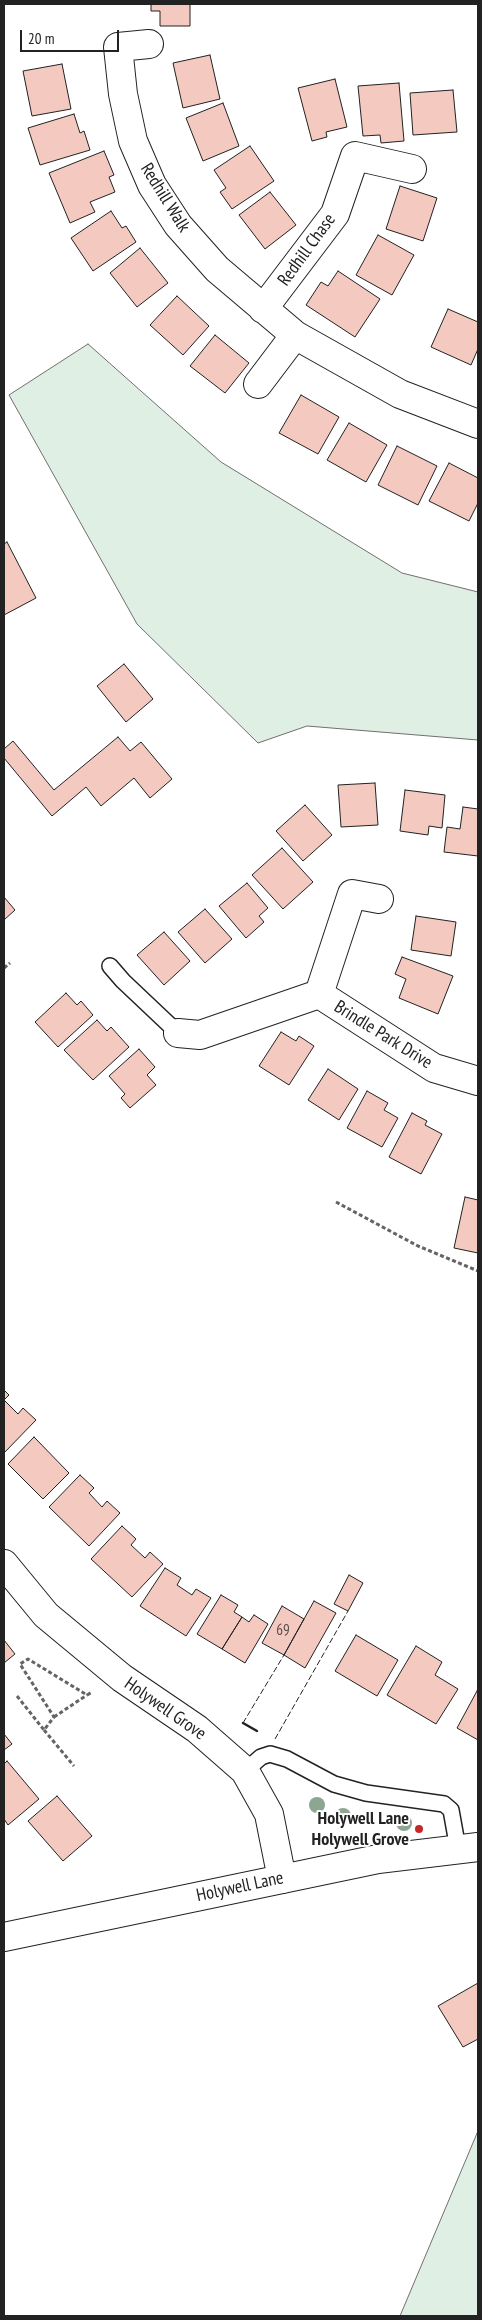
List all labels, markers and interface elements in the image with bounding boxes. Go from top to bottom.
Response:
scale bar [22,20,121,52]
text: 20 m [28,29,54,48]
street label: Redhill Walk [135,160,195,236]
street label: Redhill Chase [274,210,340,290]
street label: Brindle Park Drive [330,996,436,1074]
house number: 69 [276,1622,290,1640]
street label: Holywell Grove [120,1673,210,1745]
place label: Holywell Lane Holywell Grove [312,1808,409,1850]
marker: Holywell Lane Holywell Grove [413,1823,425,1835]
street label: Holywell Lane [195,1867,285,1907]

